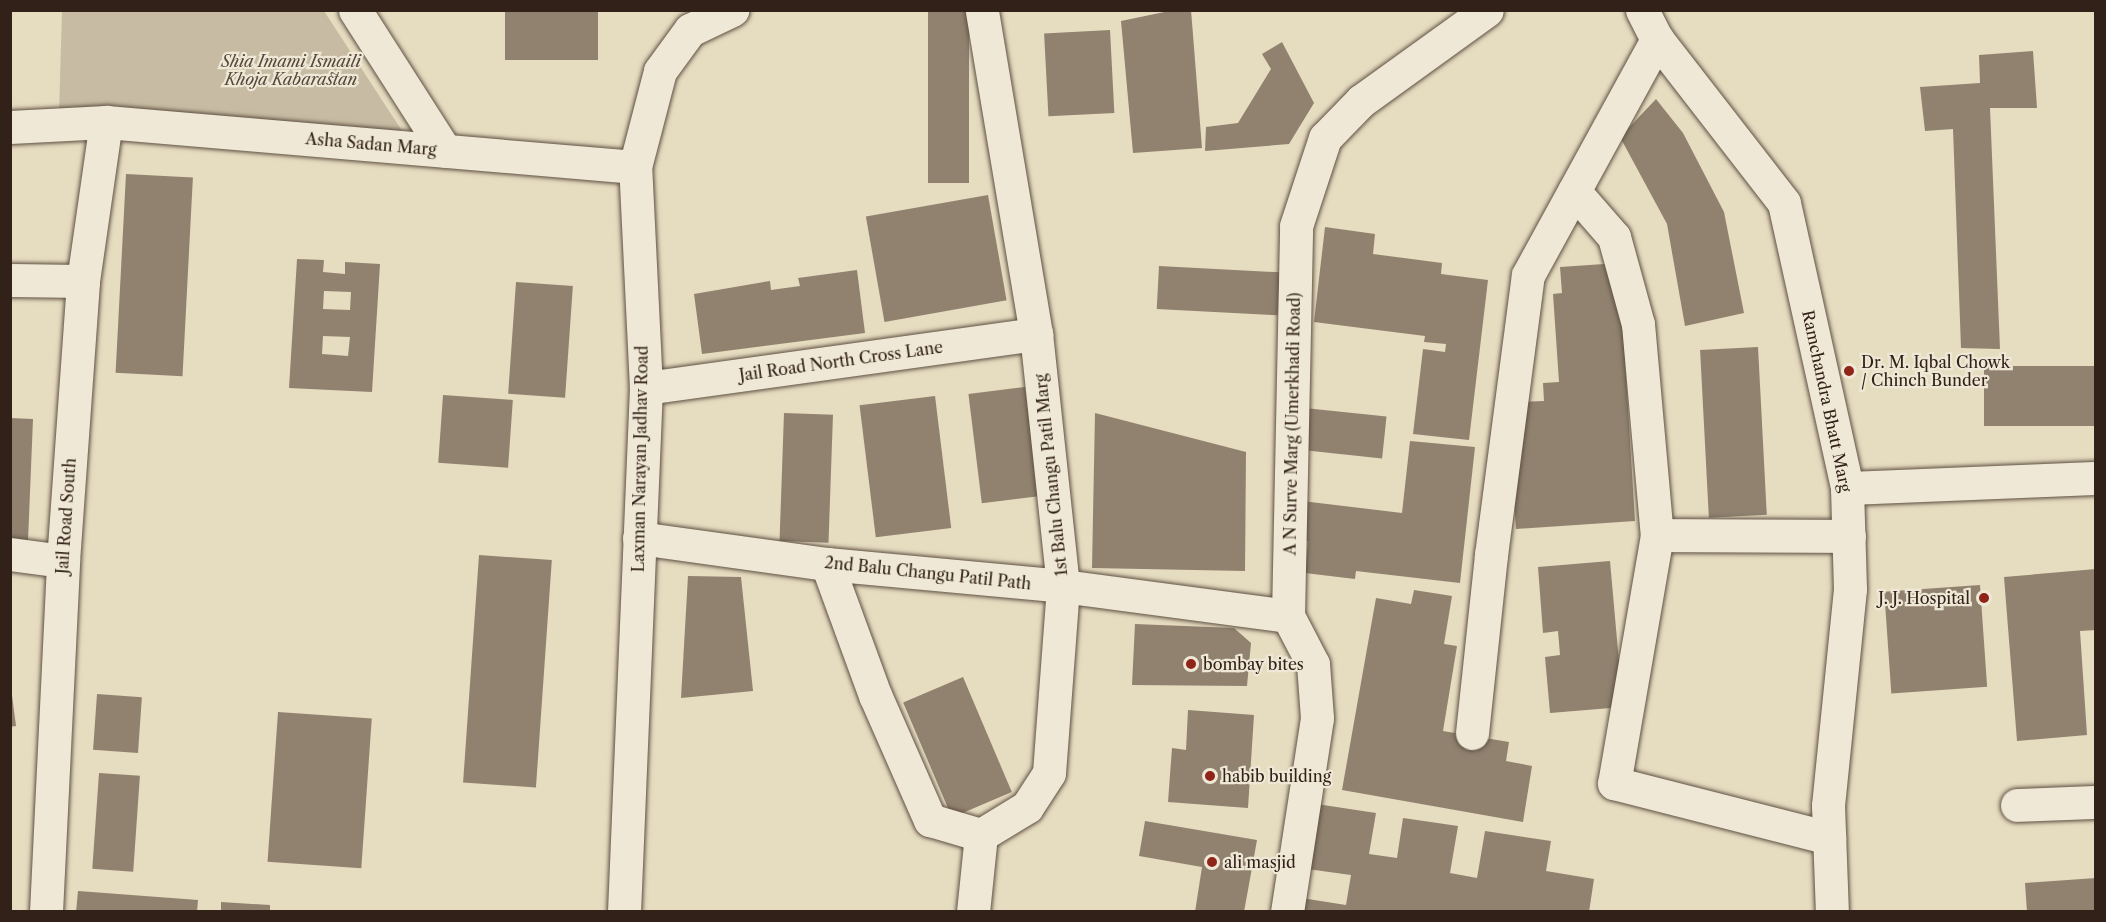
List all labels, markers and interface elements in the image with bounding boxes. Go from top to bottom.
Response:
park label: Shia Imami Ismaili Khoja Kabarastan [221,51,361,89]
street label: Asha Sadan Marg [305,129,437,159]
street label: A N Surve Marg (Umerkhadi Road) [1280,292,1304,556]
street label: Ramchandra Bhatt Marg [1798,308,1856,494]
street label: Jail Road North Cross Lane [738,337,944,385]
street label: Laxman Narayan Jadhav Road [628,345,652,573]
place label: Dr. M. Iqbal Chowk / Chinch Bunder [1861,352,2010,390]
marker: Dr. M. Iqbal Chowk / Chinch Bunder [1842,364,1856,378]
street label: 1st Balu Changu Patil Marg [1031,373,1071,577]
street label: Jail Road South [52,457,80,575]
street label: 2nd Balu Changu Patil Path [824,553,1032,593]
place label: J. J. Hospital [1878,588,1970,608]
marker: J. J. Hospital [1975,589,1993,607]
place label: bombay bites [1203,654,1304,674]
marker: bombay bites [1184,657,1198,671]
place label: habib building [1222,766,1331,786]
marker: habib building [1203,769,1217,783]
place label: ali masjid [1224,852,1296,872]
marker: ali masjid [1205,855,1219,869]

